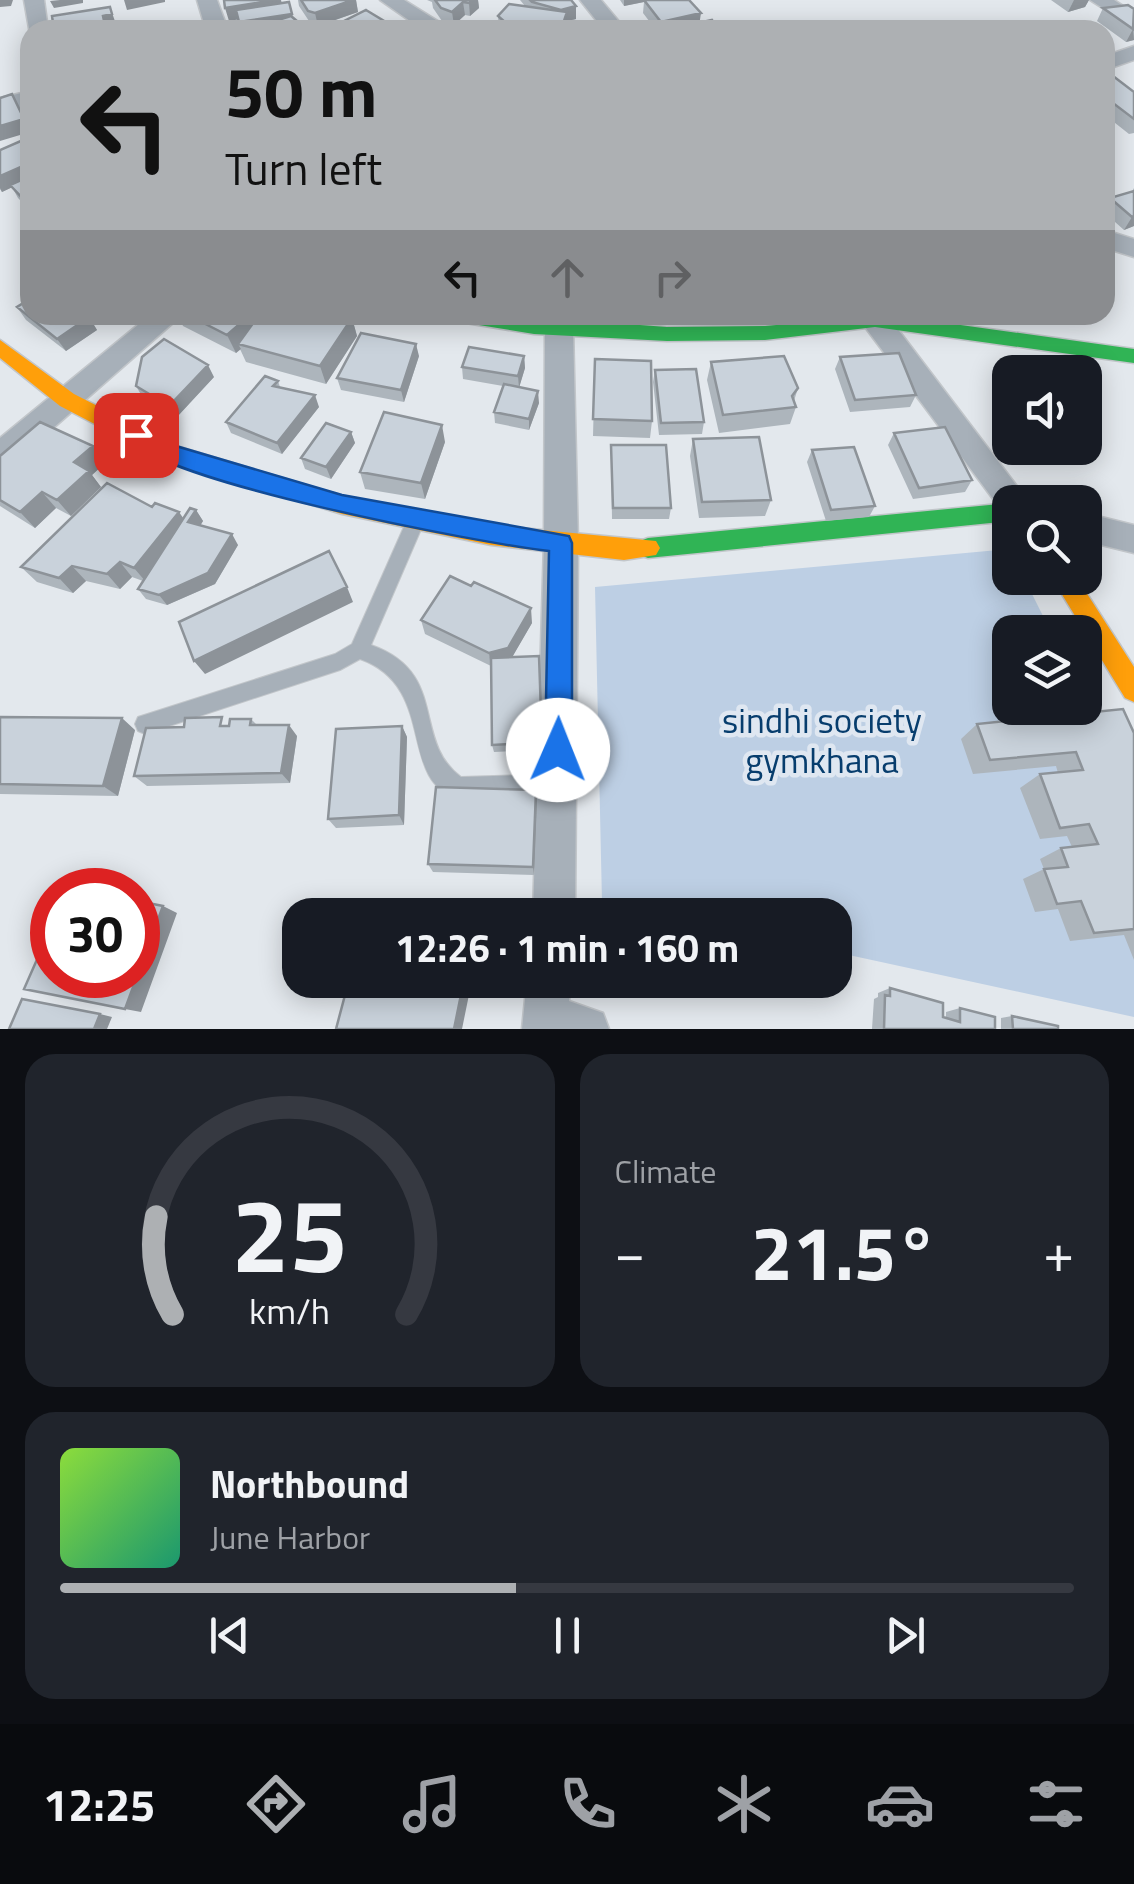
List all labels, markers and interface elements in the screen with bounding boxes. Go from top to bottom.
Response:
text: 50 m [225,38,378,144]
icon: left [60,60,190,190]
text: Turn left [225,134,382,202]
icon: left [435,250,490,305]
icon: ahead [540,250,595,305]
icon: right [645,250,700,305]
map controls [992,355,1102,725]
button: sound [992,355,1102,465]
pin [94,393,179,478]
icon: arrive [109,408,164,463]
button: search [992,485,1102,595]
button: layers [992,615,1102,725]
park label: sindhi society gymkhana [722,693,922,787]
position arrow [506,698,610,802]
speed limit sign: 30 [30,868,160,998]
text: 12:26 · 1 min · 160 m [395,919,739,977]
text: Climate [615,1147,716,1195]
text: 25 [232,1154,348,1312]
text: 21.5° [751,1195,938,1309]
text: − [615,1210,645,1293]
text: + [1043,1210,1074,1293]
text: km/h [249,1283,330,1338]
text: Northbound [210,1455,409,1513]
text: June Harbor [210,1513,370,1561]
icon: previous [202,1608,257,1663]
icon: pause [540,1608,595,1663]
icon: next [878,1608,933,1663]
icon: directions [241,1769,311,1839]
icon: music [397,1769,467,1839]
icon: phone [553,1769,623,1839]
icon: climate [709,1769,779,1839]
icon: car [865,1769,935,1839]
icon: filters [1021,1769,1091,1839]
text: 12:25 [43,1770,155,1838]

